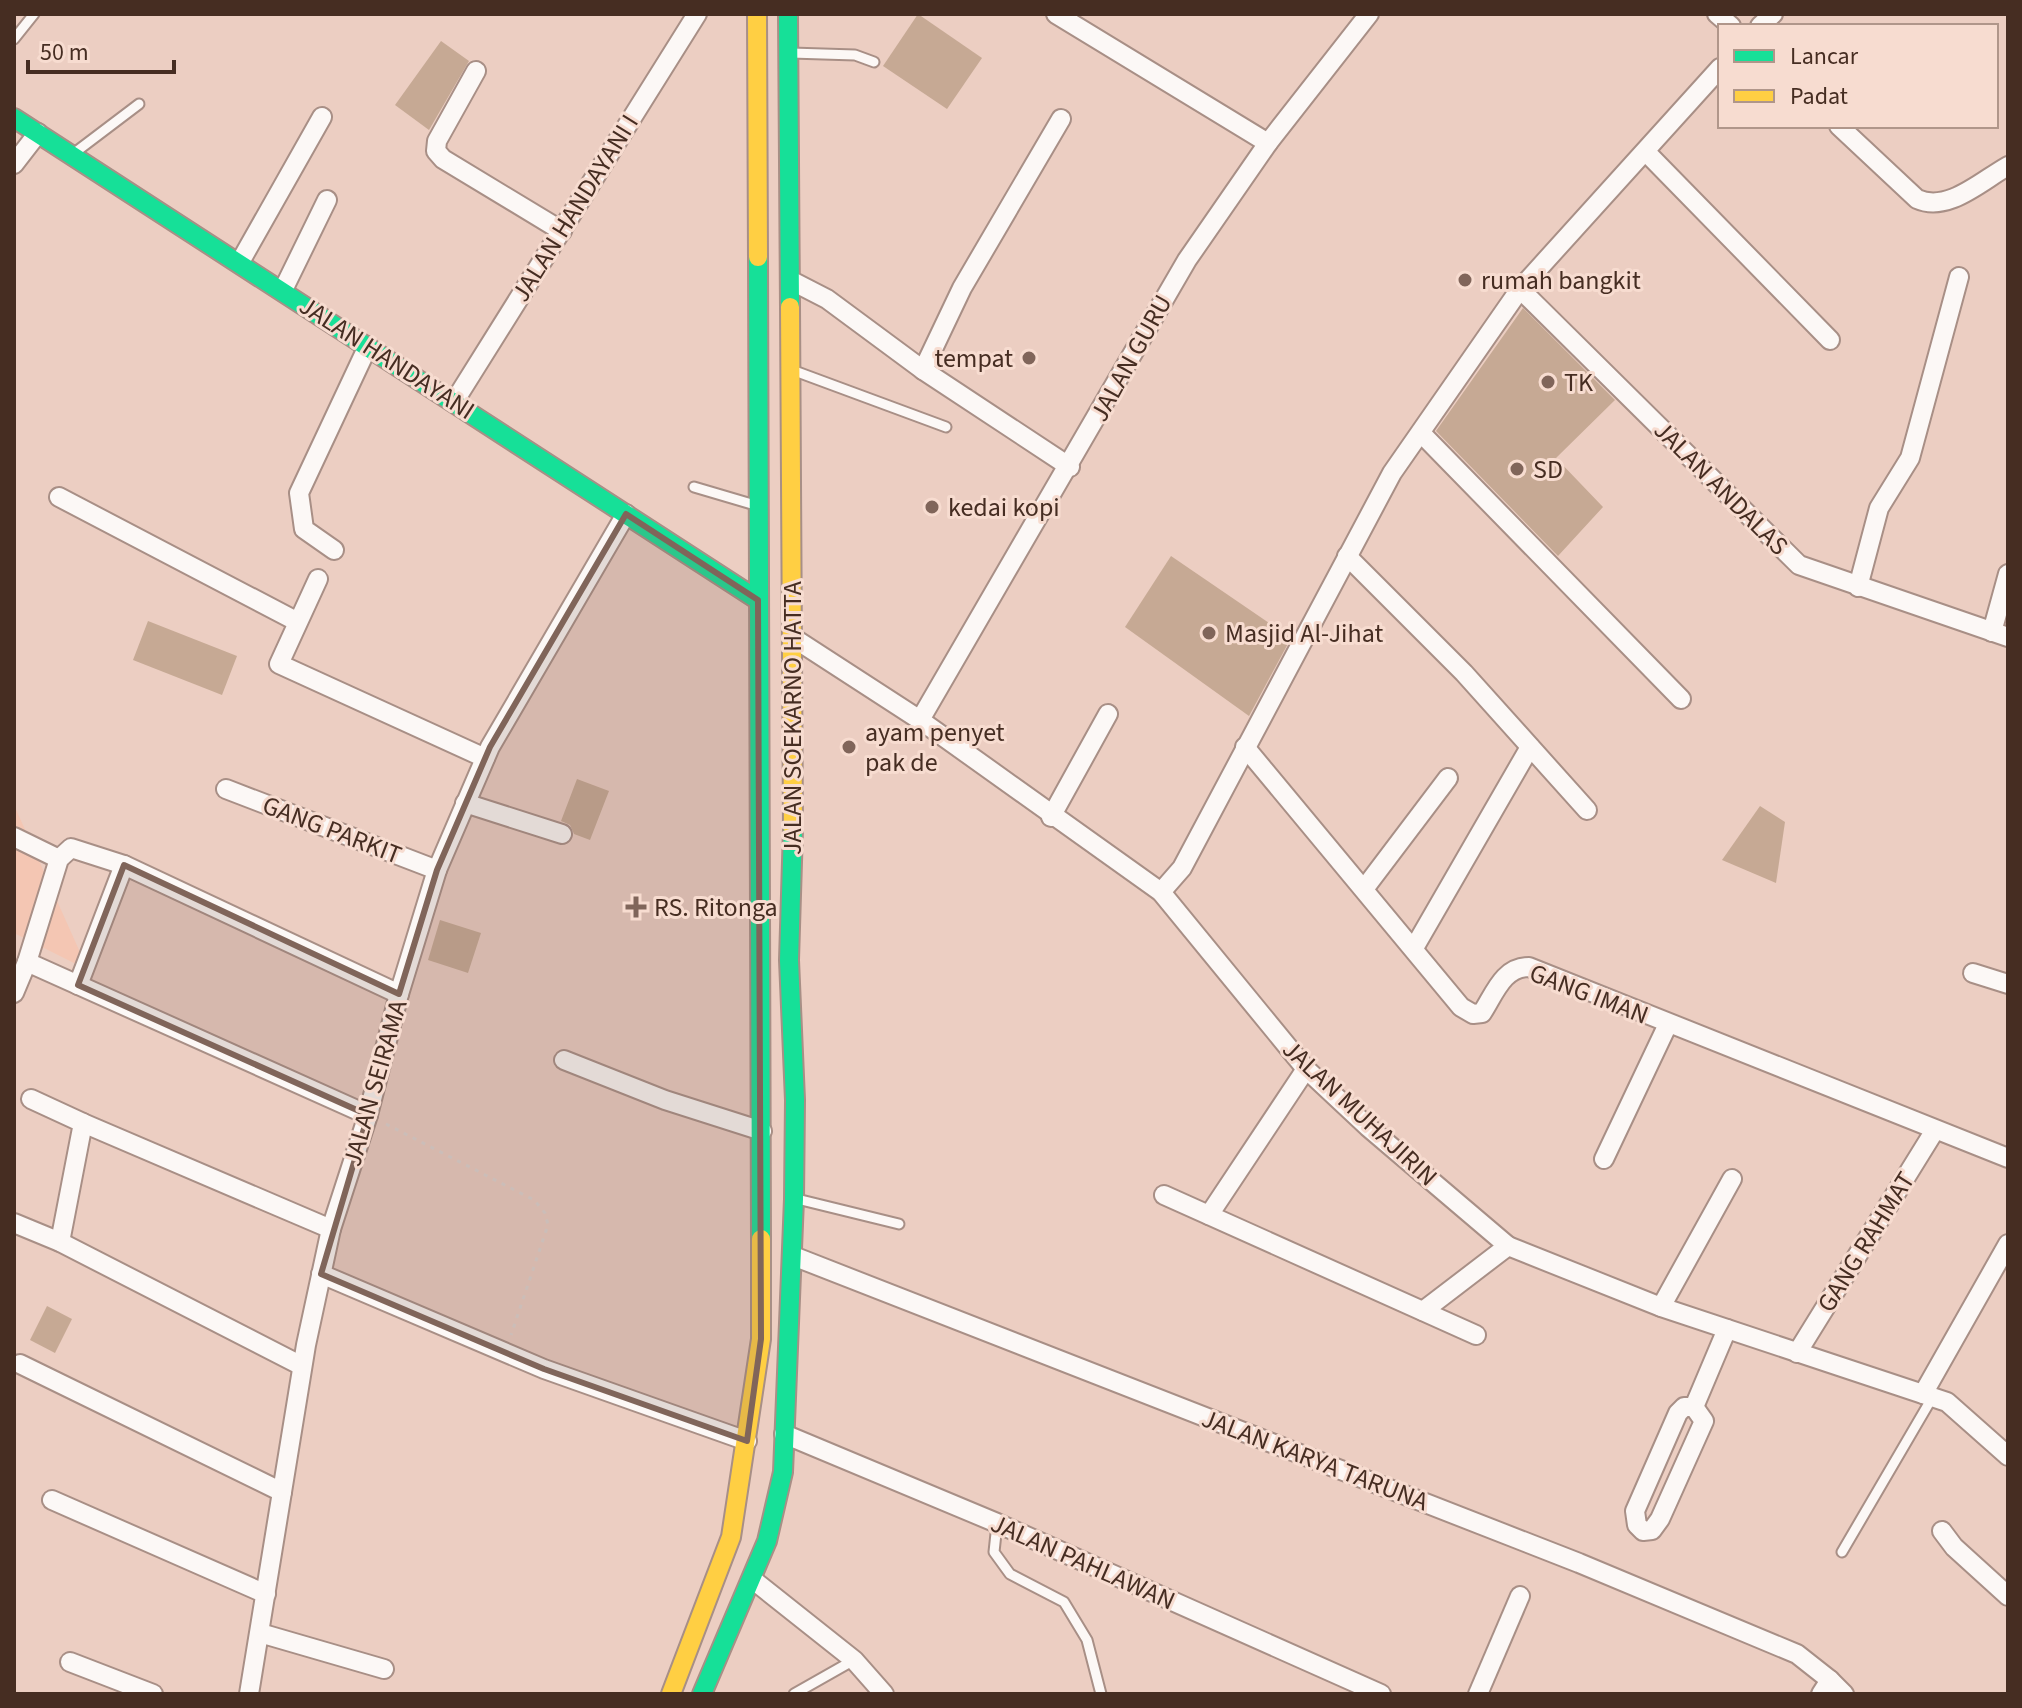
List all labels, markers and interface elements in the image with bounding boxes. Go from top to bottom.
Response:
scale bar [28,24,174,74]
legend [1718,24,1998,128]
text: 50 m [40,35,89,70]
text: Lancar [1790,39,1859,74]
text: Padat [1790,79,1848,114]
street label: JALAN HANDAYANI I [502,107,648,309]
place label: rumah bangkit [1481,262,1641,299]
marker: rumah bangkit [1456,271,1474,289]
street label: JALAN HANDAYANI [292,287,482,429]
street label: JALAN GURU [1081,288,1181,428]
place label: tempat [935,340,1013,377]
marker: tempat [1020,349,1038,367]
place label: TK [1564,364,1593,401]
marker: TK [1539,373,1557,391]
street label: JALAN ANDALAS [1645,412,1797,564]
place label: SD [1533,451,1563,488]
marker: SD [1508,460,1526,478]
place label: kedai kopi [948,489,1060,526]
marker: kedai kopi [923,498,941,516]
street label: JALAN SOEKARNO HATTA [774,580,811,855]
place label: Masjid Al-Jihat [1225,615,1383,652]
marker: Masjid Al-Jihat [1200,624,1218,642]
place label: ayam penyet pak de [865,714,1005,781]
marker: ayam penyet pak de [840,738,858,756]
street label: GANG PARKIT [257,786,407,874]
place label: RS. Ritonga [654,889,778,926]
marker: RS. Ritonga [625,896,647,918]
street label: GANG IMAN [1524,954,1654,1034]
street label: JALAN SEIRAMA [334,995,417,1171]
street label: JALAN MUHAJIRIN [1274,1031,1446,1195]
street label: GANG RAHMAT [1808,1165,1924,1319]
street label: JALAN KARYA TARUNA [1196,1400,1434,1521]
street label: JALAN PAHLAWAN [985,1505,1181,1619]

